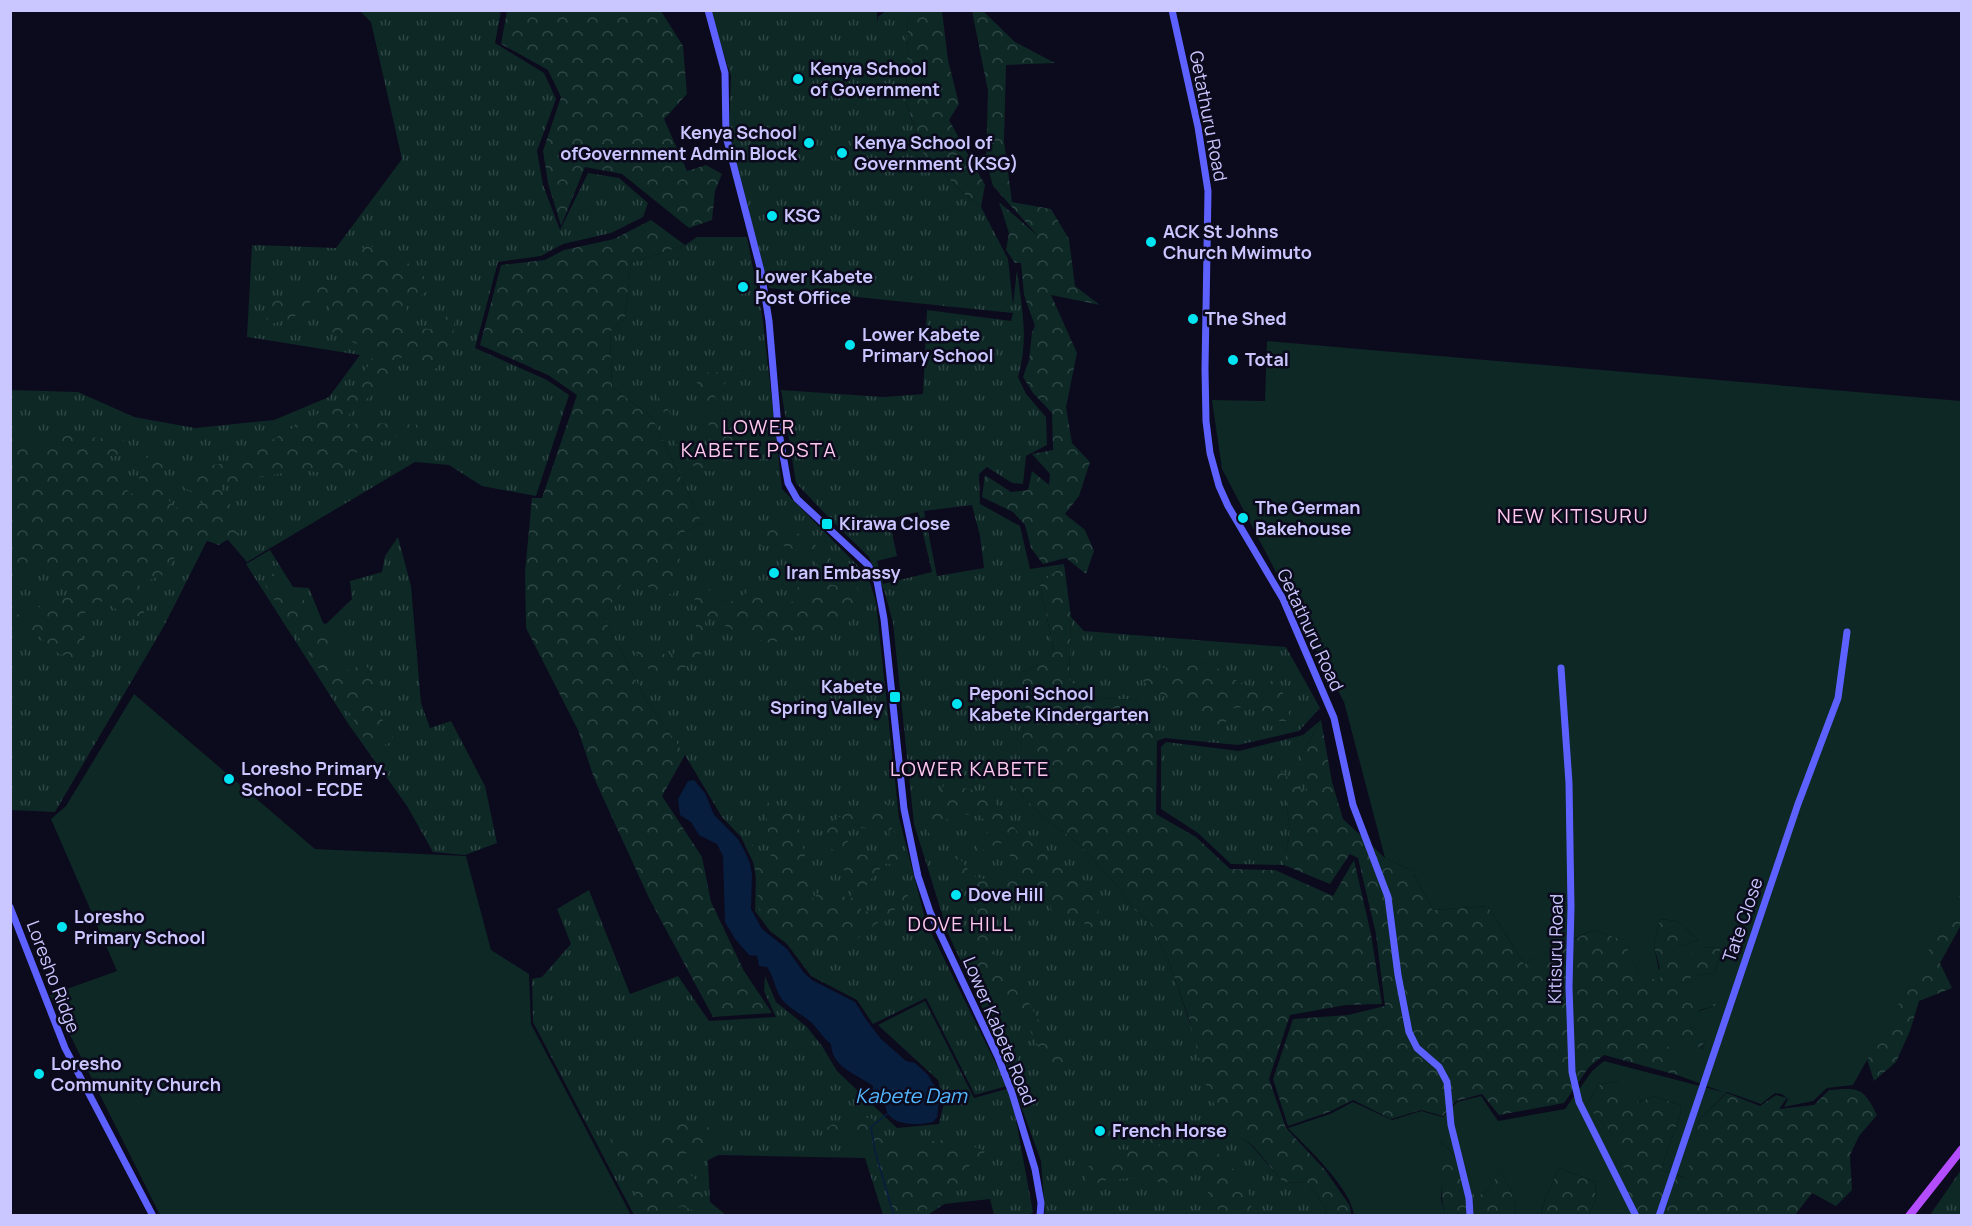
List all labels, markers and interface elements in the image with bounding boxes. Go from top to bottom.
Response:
street label: Getathuru Road [1185,49,1233,183]
place label: Kenya School of Government [810,56,940,101]
marker: Kenya School of Government [791,72,805,86]
place label: Kenya School ofGovernment Admin Block [560,120,798,165]
place label: Kenya School of Government (KSG) [854,130,1019,175]
marker: Kenya School ofGovernment Admin Block [802,136,816,150]
marker: Kenya School of Government (KSG) [835,146,849,160]
place label: KSG [784,203,820,227]
marker: KSG [765,209,779,223]
place label: ACK St Johns Church Mwimuto [1163,219,1312,264]
marker: ACK St Johns Church Mwimuto [1144,235,1158,249]
place label: Lower Kabete Post Office [755,264,873,309]
marker: Lower Kabete Post Office [736,280,750,294]
place label: The Shed [1205,306,1287,330]
marker: The Shed [1186,312,1200,326]
place label: Lower Kabete Primary School [862,322,994,367]
marker: Lower Kabete Primary School [843,338,857,352]
place label: Total [1245,347,1289,371]
marker: Total [1226,353,1240,367]
district label: LOWER KABETE POSTA [681,413,837,463]
place label: The German Bakehouse [1255,495,1361,540]
district label: NEW KITISURU [1497,502,1649,529]
place label: Kirawa Close [839,511,951,535]
marker: The German Bakehouse [1236,511,1250,525]
marker: Kirawa Close [820,517,834,531]
place label: Iran Embassy [786,560,901,584]
street label: Getathuru Road [1272,564,1350,695]
marker: Iran Embassy [767,566,781,580]
place label: Kabete Spring Valley [770,674,883,719]
place label: Peponi School Kabete Kindergarten [969,681,1149,726]
marker: Kabete Spring Valley [888,690,902,704]
marker: Peponi School Kabete Kindergarten [950,697,964,711]
district label: LOWER KABETE [890,755,1050,782]
place label: Loresho Primary. School - ECDE [241,756,387,801]
marker: Loresho Primary. School - ECDE [222,772,236,786]
street label: Tate Close [1716,874,1768,965]
place label: Dove Hill [968,882,1044,906]
marker: Dove Hill [949,888,963,902]
street label: Kitisuru Road [1542,894,1568,1004]
place label: Loresho Primary School [74,904,206,949]
district label: DOVE HILL [907,910,1015,937]
street label: Loresho Ridge [22,917,86,1036]
marker: Loresho Primary School [55,920,69,934]
street label: Lower Kabete Road [958,953,1042,1108]
place label: Loresho Community Church [51,1051,221,1096]
marker: Loresho Community Church [32,1067,46,1081]
water label: Kabete Dam [855,1082,969,1109]
place label: French Horse [1112,1118,1227,1142]
marker: French Horse [1093,1124,1107,1138]

